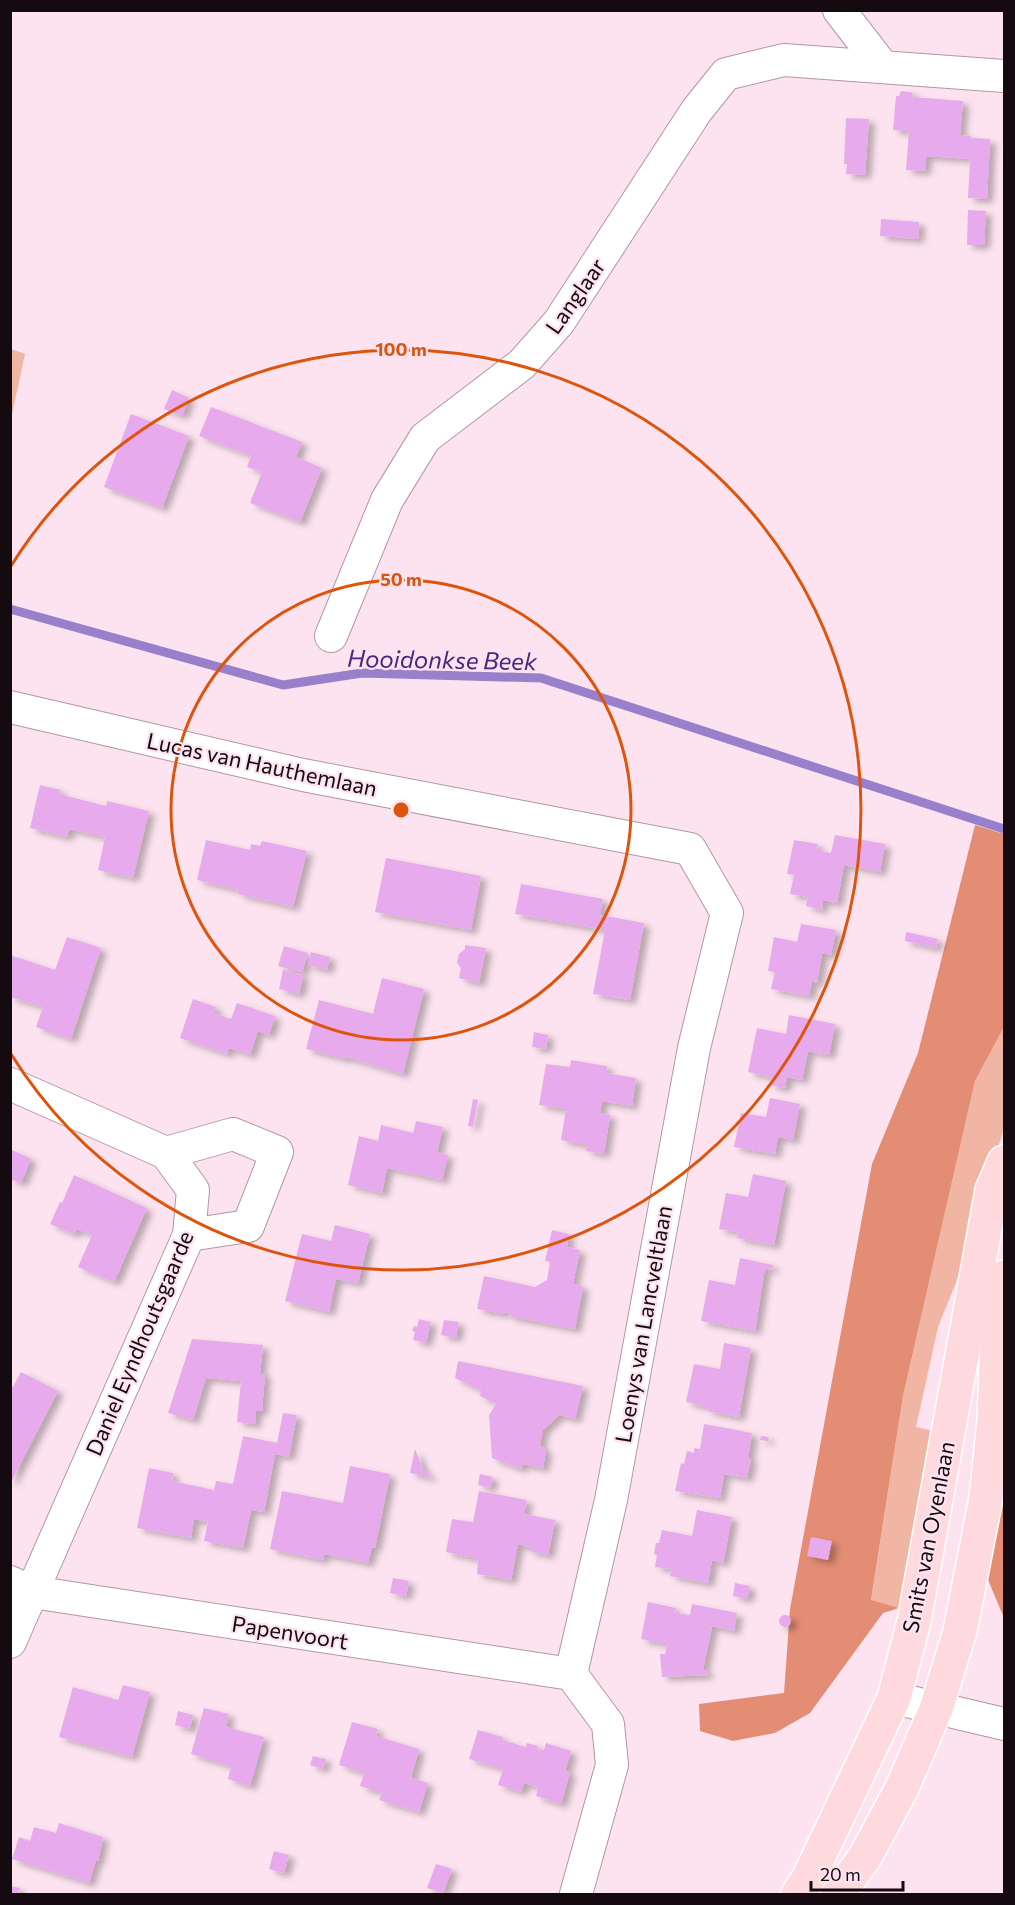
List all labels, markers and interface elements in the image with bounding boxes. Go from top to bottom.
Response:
street label: Langlaar [539,253,611,339]
text: 100 m [375,338,427,360]
text: 50 m [380,568,422,590]
water label: Hooidonkse Beek [347,643,538,675]
street label: Lucas van Hauthemlaan [144,726,380,802]
centre of rings [391,800,411,820]
street label: Loenys van Lancveltlaan [609,1203,677,1445]
street label: Daniel Eyndhoutsgaarde [79,1227,199,1459]
street label: Smits van Oyenlaan [896,1439,960,1635]
street label: Papenvoort [230,1609,350,1655]
scale bar [811,1854,902,1892]
text: 20 m [820,1863,861,1885]

